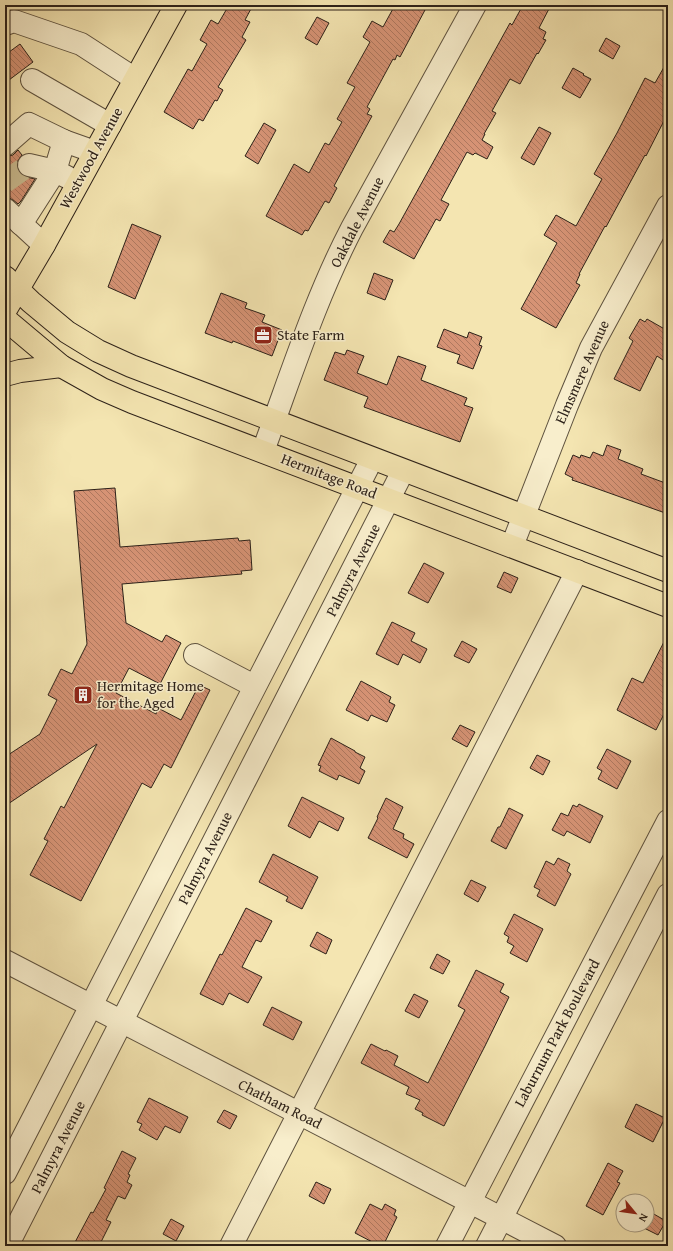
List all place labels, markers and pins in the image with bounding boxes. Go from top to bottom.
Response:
office icon: State Farm [252,324,274,346]
place label: State Farm [277,324,345,345]
place label: Hermitage Home for the Aged [97,675,204,713]
building icon: Hermitage Home for the Aged [72,684,94,706]

